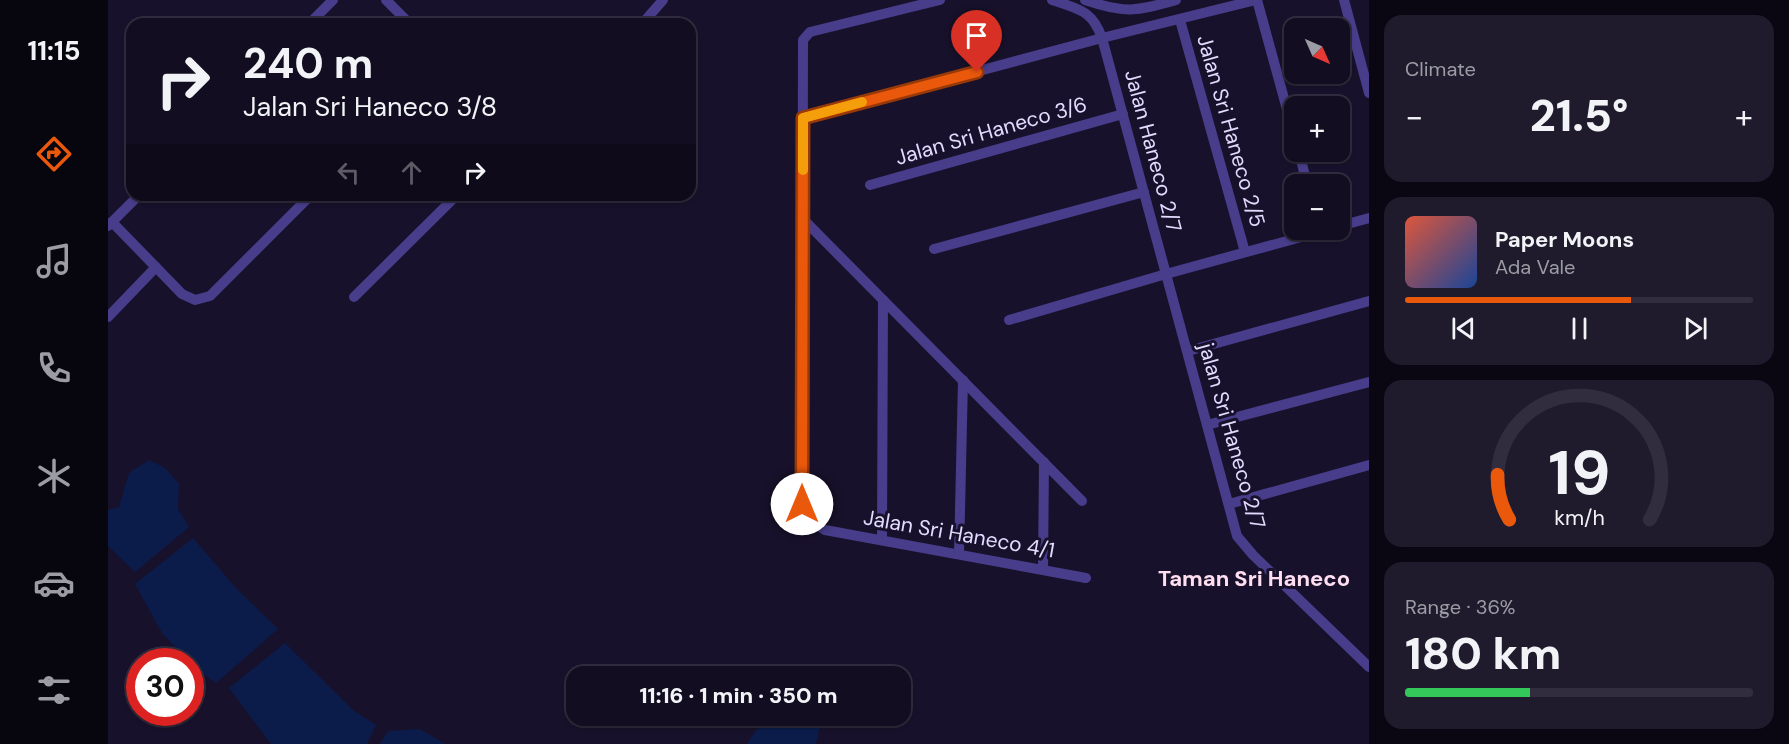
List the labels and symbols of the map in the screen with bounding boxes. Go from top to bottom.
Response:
pin [951,10,1002,72]
north arrow [1284,18,1350,84]
street label: Jalan Sri Haneco 2/5 [1190,32,1272,230]
street label: Jalan Haneco 2/7 [1118,67,1188,235]
street label: Jalan Sri Haneco 3/6 [892,90,1090,172]
street label: jalan Sri Haneco 2/7 [1192,339,1272,532]
position arrow [770,472,834,536]
street label: Jalan Sri Haneco 4/1 [861,503,1057,565]
district label: Taman Sri Haneco [1158,564,1350,593]
speed limit sign: 30 [126,648,204,726]

